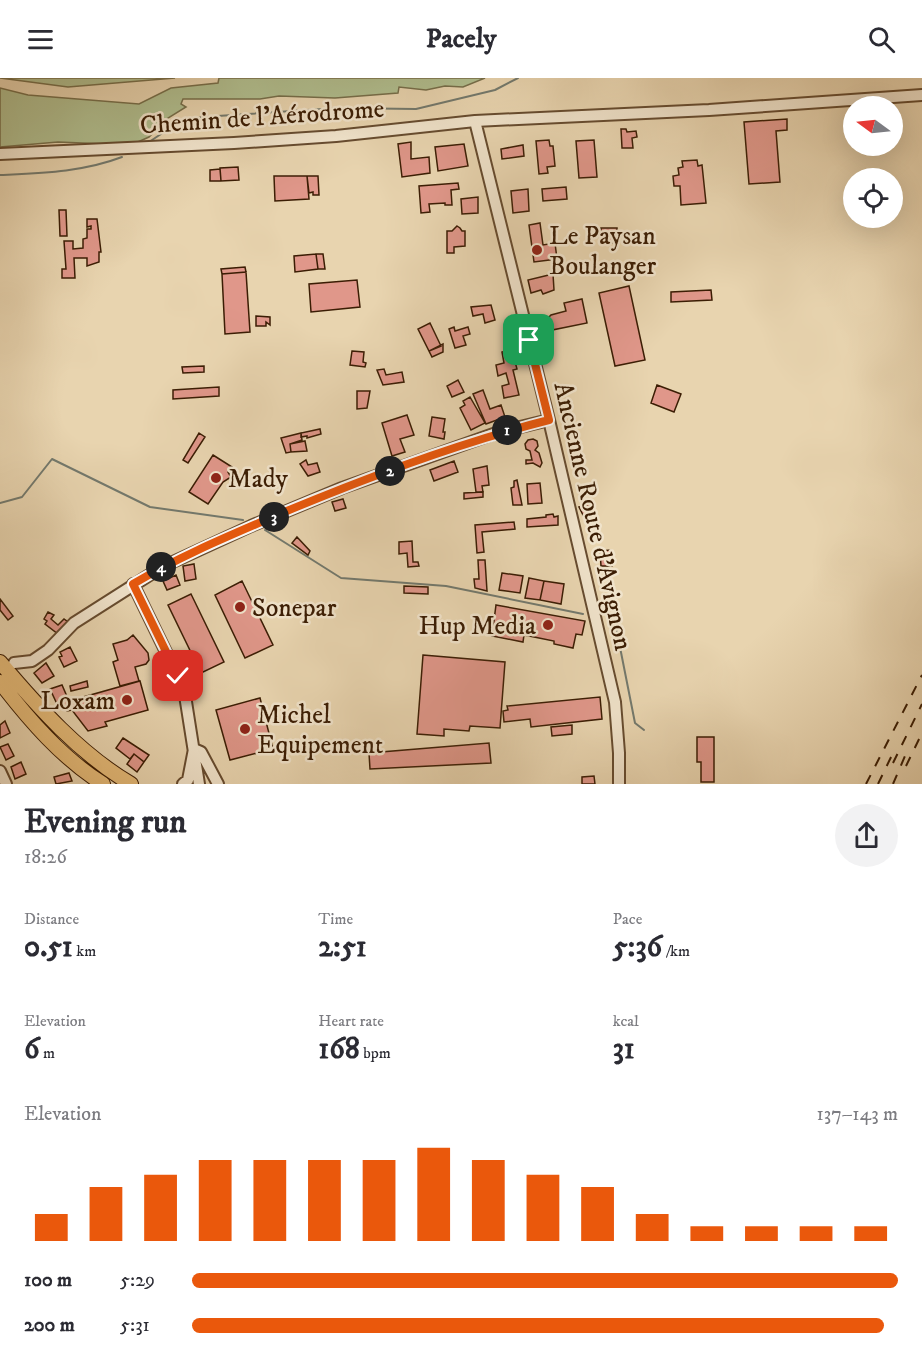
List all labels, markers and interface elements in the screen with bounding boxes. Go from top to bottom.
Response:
text: Pacely [426,22,496,56]
icon: menu [24,23,57,56]
icon: search [865,23,898,56]
street label: Chemin de l'Aérodrome [139,92,385,143]
north arrow [843,96,903,156]
map controls [843,96,903,228]
button: locate [843,168,903,228]
place label: Le Paysan Boulanger [549,220,657,283]
marker: Le Paysan Boulanger [530,243,544,257]
pin [503,314,554,365]
icon: arrive [512,323,545,356]
street label: Ancienne Route d'Avignon [546,379,640,654]
pin: 1 [492,415,522,445]
text: 1 [504,420,510,440]
pin: 2 [375,456,405,486]
text: 2 [386,461,394,481]
place label: Mady [228,463,289,496]
marker: Mady [209,471,223,485]
pin: 3 [259,502,289,532]
text: 3 [271,507,277,527]
pin: 4 [146,552,176,582]
text: 4 [156,557,166,577]
place label: Sonepar [252,592,337,625]
marker: Sonepar [233,600,247,614]
place label: Hup Media [419,610,536,643]
marker: Hup Media [541,618,555,632]
pin [152,650,203,701]
icon: check [161,659,194,692]
place label: Loxam [40,685,115,718]
marker: Loxam [120,693,134,707]
place label: Michel Equipement [257,699,383,762]
marker: Michel Equipement [238,722,252,736]
text: Evening run [24,802,186,843]
button: share [835,804,898,867]
text: 18:26 [24,845,67,870]
text: Distance [24,909,79,929]
text: Time [318,909,353,929]
text: Pace [613,909,642,929]
text: 0.51 [24,929,73,966]
text: 2:51 [318,929,367,966]
text: 5:36 [613,929,662,966]
text: km [73,941,96,961]
text: /km [662,941,690,961]
text: Elevation [24,1011,86,1031]
text: Heart rate [318,1011,384,1031]
text: kcal [613,1011,639,1031]
text: 6 [24,1031,40,1068]
text: 168 [318,1031,360,1068]
text: 31 [613,1031,635,1068]
text: m [40,1043,55,1063]
text: bpm [360,1043,391,1063]
text: Elevation [24,1102,101,1127]
text: 137–143 m [816,1102,898,1127]
text: 100 m [24,1268,72,1293]
text: 5:29 [120,1268,155,1293]
text: 200 m [24,1313,75,1338]
text: 5:31 [120,1313,150,1338]

